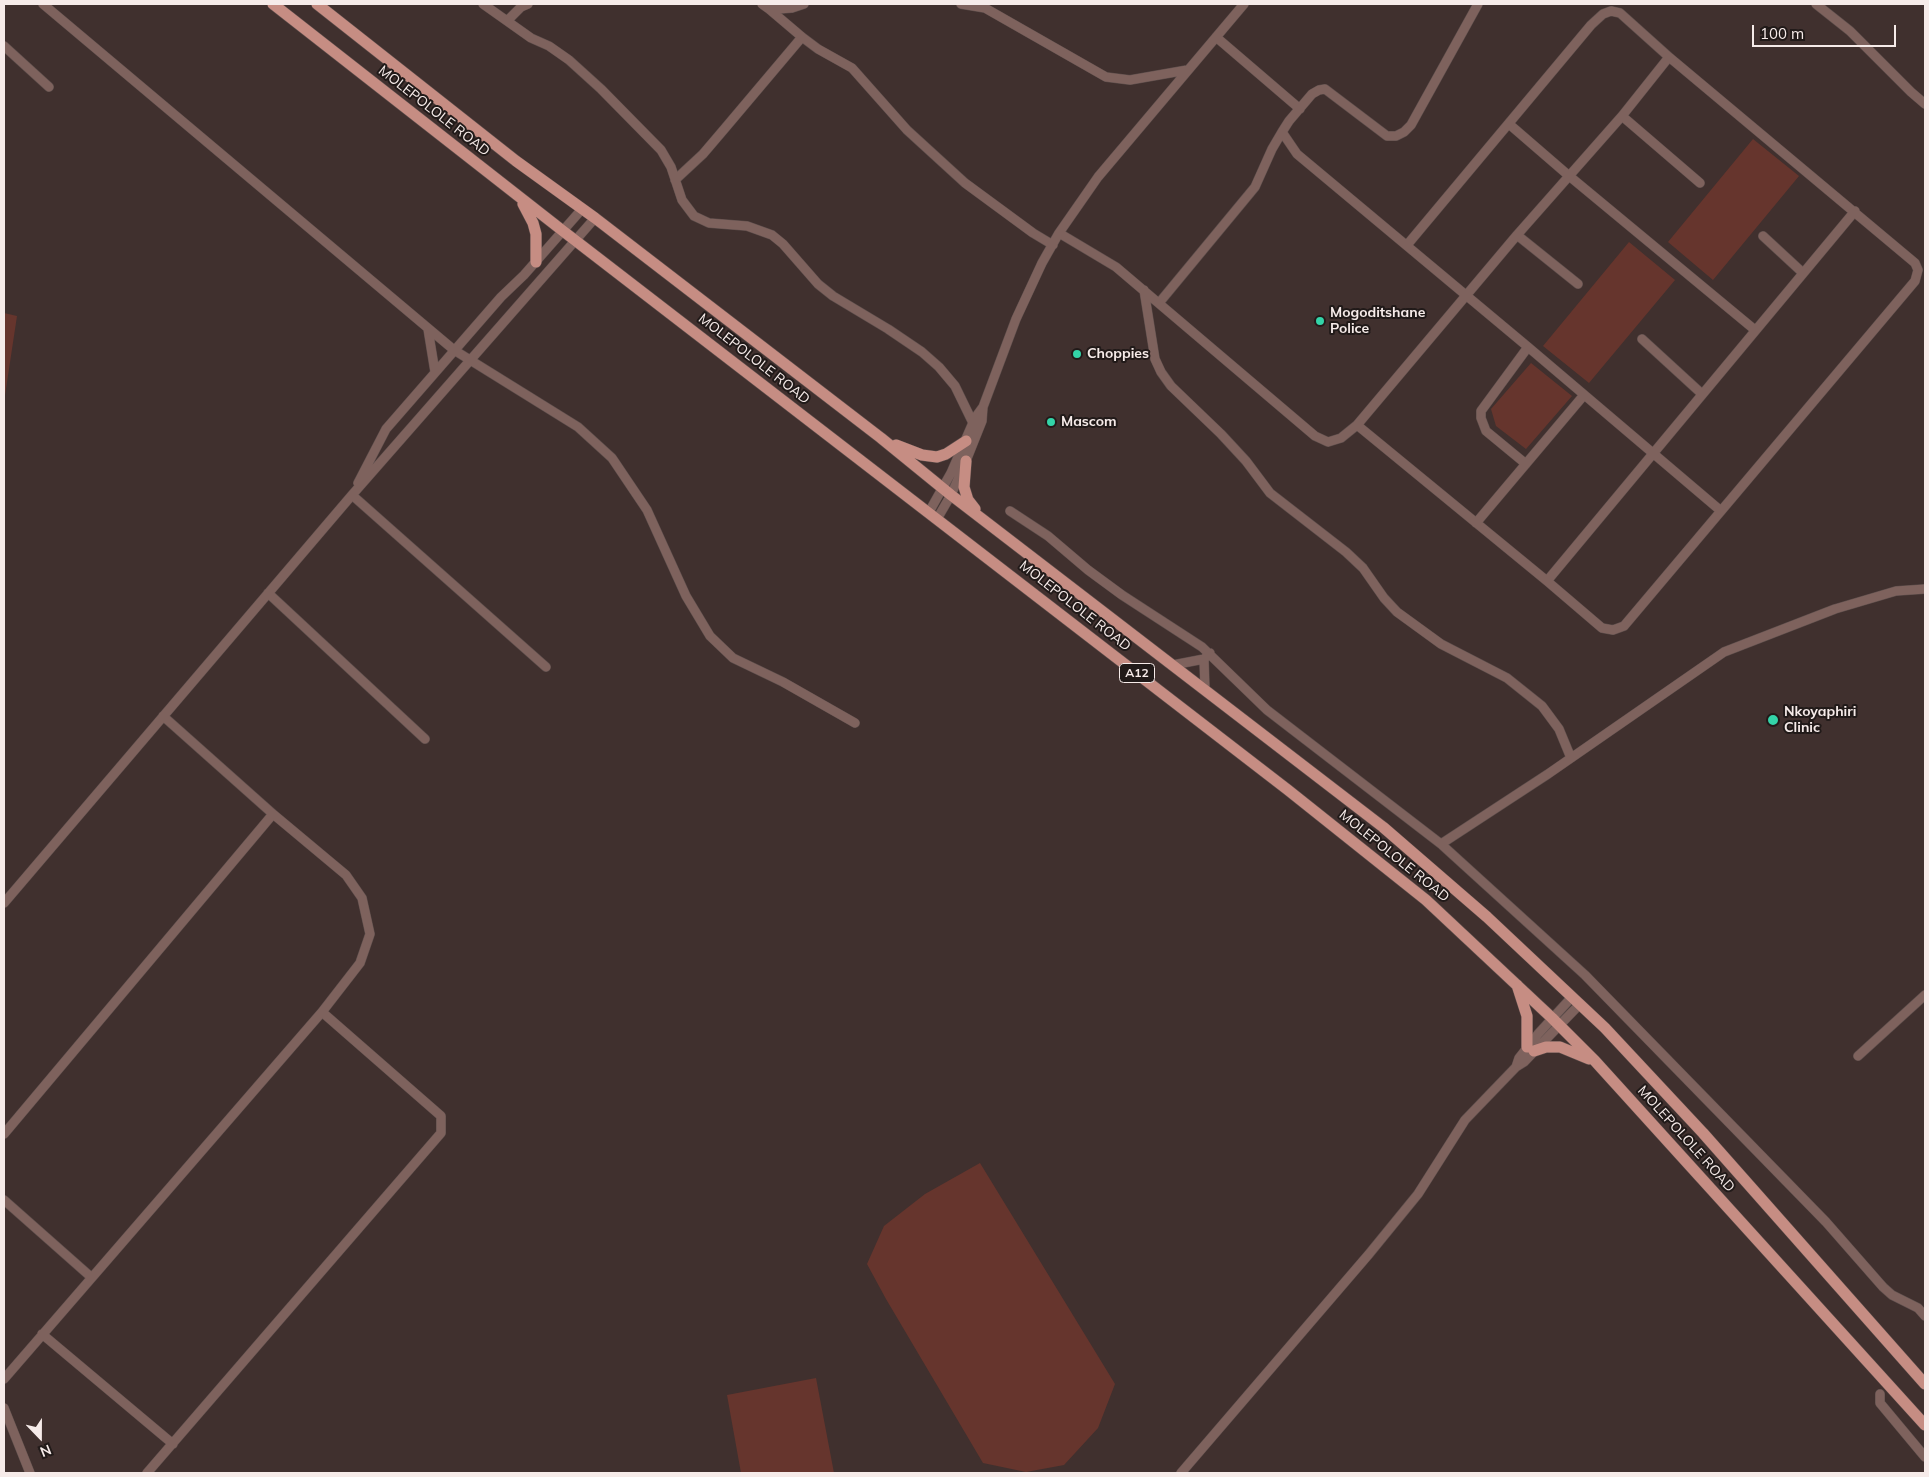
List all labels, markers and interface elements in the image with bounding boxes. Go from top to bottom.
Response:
scale bar [1754,15,1898,47]
text: 100 m [1760,24,1804,43]
street label: MOLEPOLOLE ROAD [375,62,493,160]
place label: Mogoditshane Police [1330,305,1425,338]
street label: MOLEPOLOLE ROAD [695,310,813,408]
marker: Mogoditshane Police [1314,315,1326,327]
place label: Choppies [1087,346,1149,362]
marker: Choppies [1071,348,1083,360]
place label: Mascom [1061,414,1117,430]
marker: Mascom [1045,416,1057,428]
street label: MOLEPOLOLE ROAD [1016,557,1134,655]
road number: A12 [1120,664,1154,682]
place label: Nkoyaphiri Clinic [1784,704,1856,736]
marker: Nkoyaphiri Clinic [1766,713,1780,727]
street label: MOLEPOLOLE ROAD [1336,806,1452,906]
street label: MOLEPOLOLE ROAD [1634,1082,1738,1196]
north arrow [15,1412,65,1462]
text: N [37,1441,54,1461]

